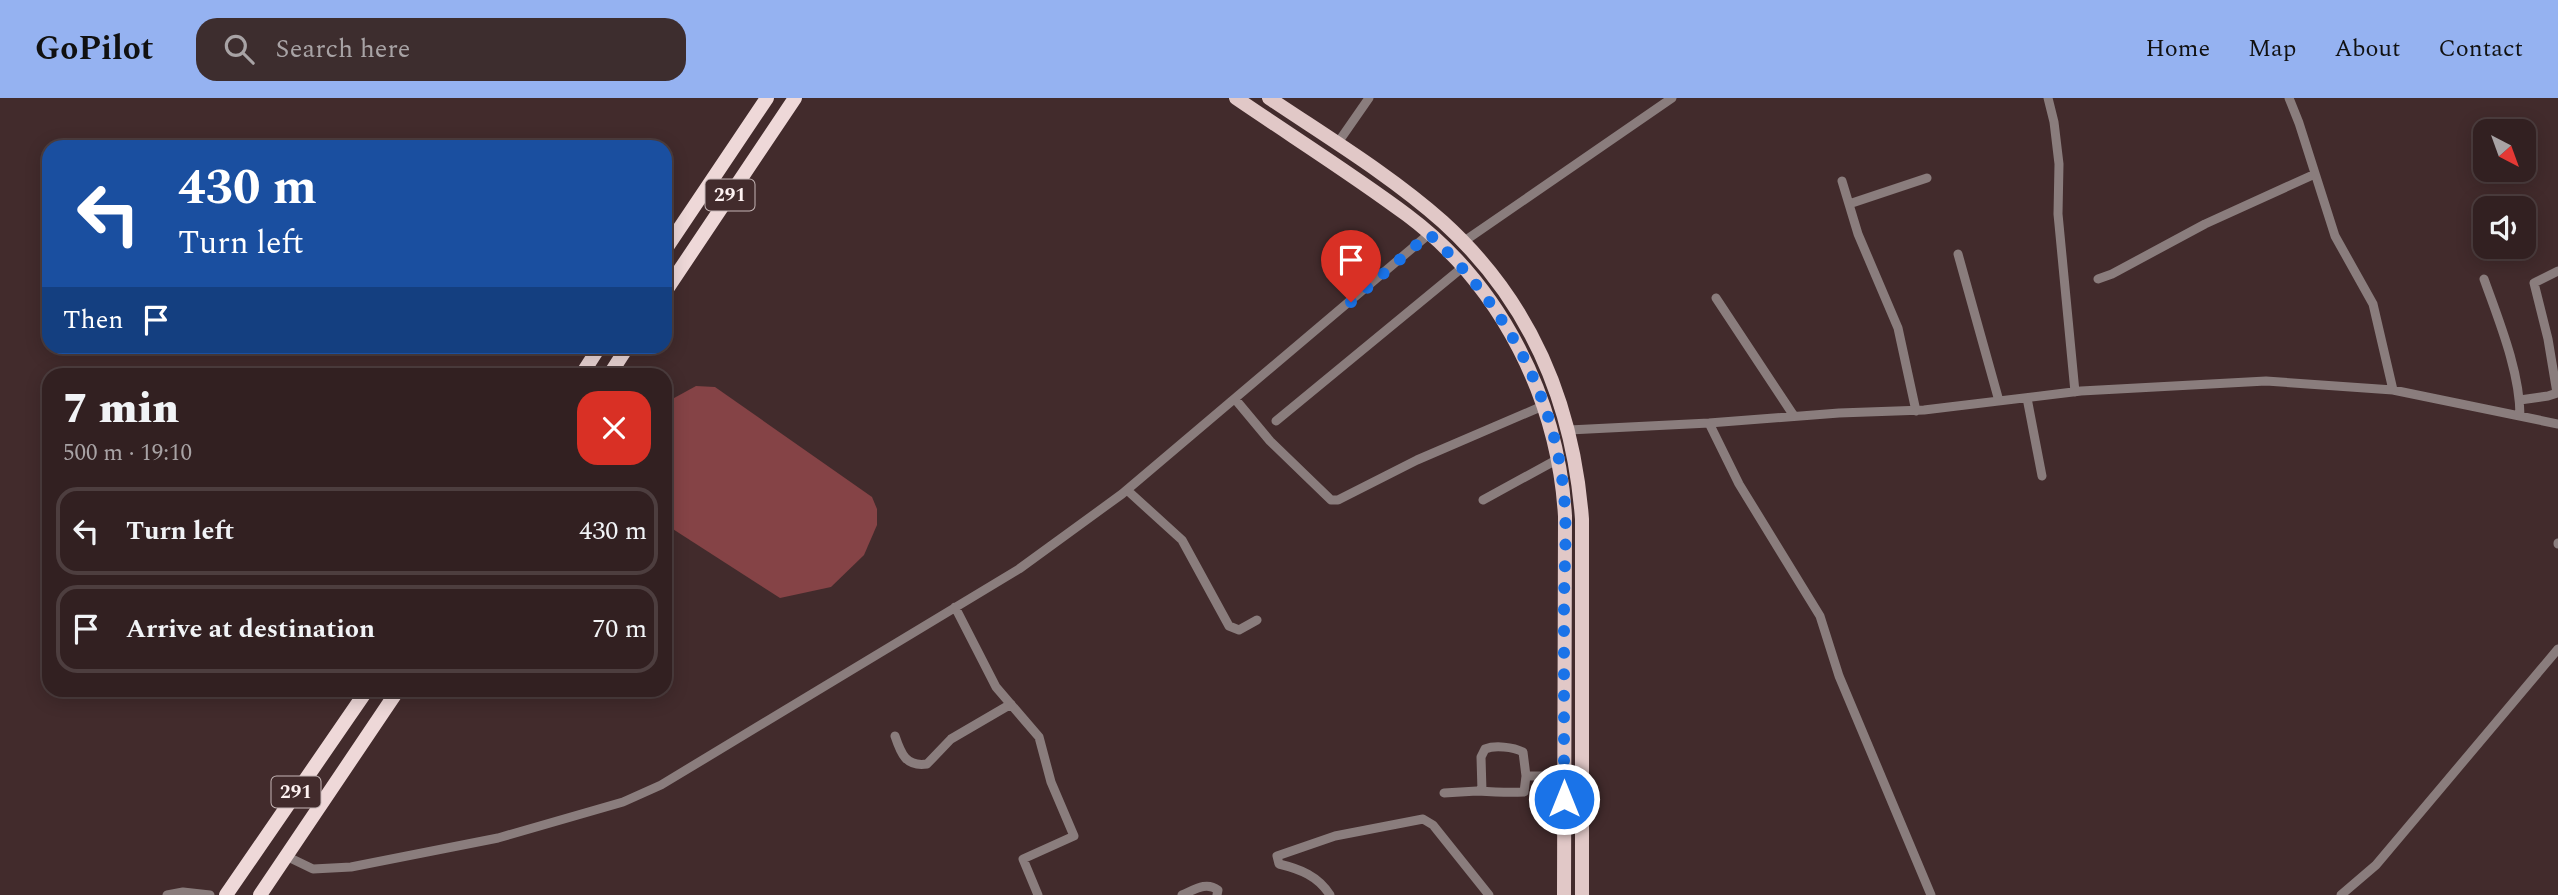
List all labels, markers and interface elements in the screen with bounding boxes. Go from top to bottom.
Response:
search box [196,18,686,81]
text: GoPilot [35,24,154,74]
text: Search here [276,29,410,69]
icon: search [220,30,258,68]
text: Home [2145,31,2210,67]
text: Map [2248,31,2296,67]
text: About [2334,31,2400,67]
text: Contact [2438,31,2523,67]
north arrow [2473,119,2536,182]
map controls [2473,119,2536,259]
text: 430 m [178,151,317,226]
icon: left [63,168,154,259]
road number: 291 [706,180,754,211]
button: sound [2473,196,2536,259]
text: Turn left [178,219,304,268]
pin [1321,230,1381,302]
icon: arrive [1332,241,1370,279]
text: Then [63,300,123,340]
icon: arrive [137,301,175,339]
text: 7 min [63,378,179,441]
button: close [577,391,651,465]
text: 500 m · 19:10 [63,436,192,471]
text: Turn left [126,511,234,551]
text: 430 m [579,511,647,551]
icon: left [67,512,105,550]
text: Arrive at destination [126,609,375,649]
text: 70 m [592,609,647,649]
icon: arrive [67,610,105,648]
position arrow [1527,762,1601,836]
road number: 291 [272,776,320,807]

